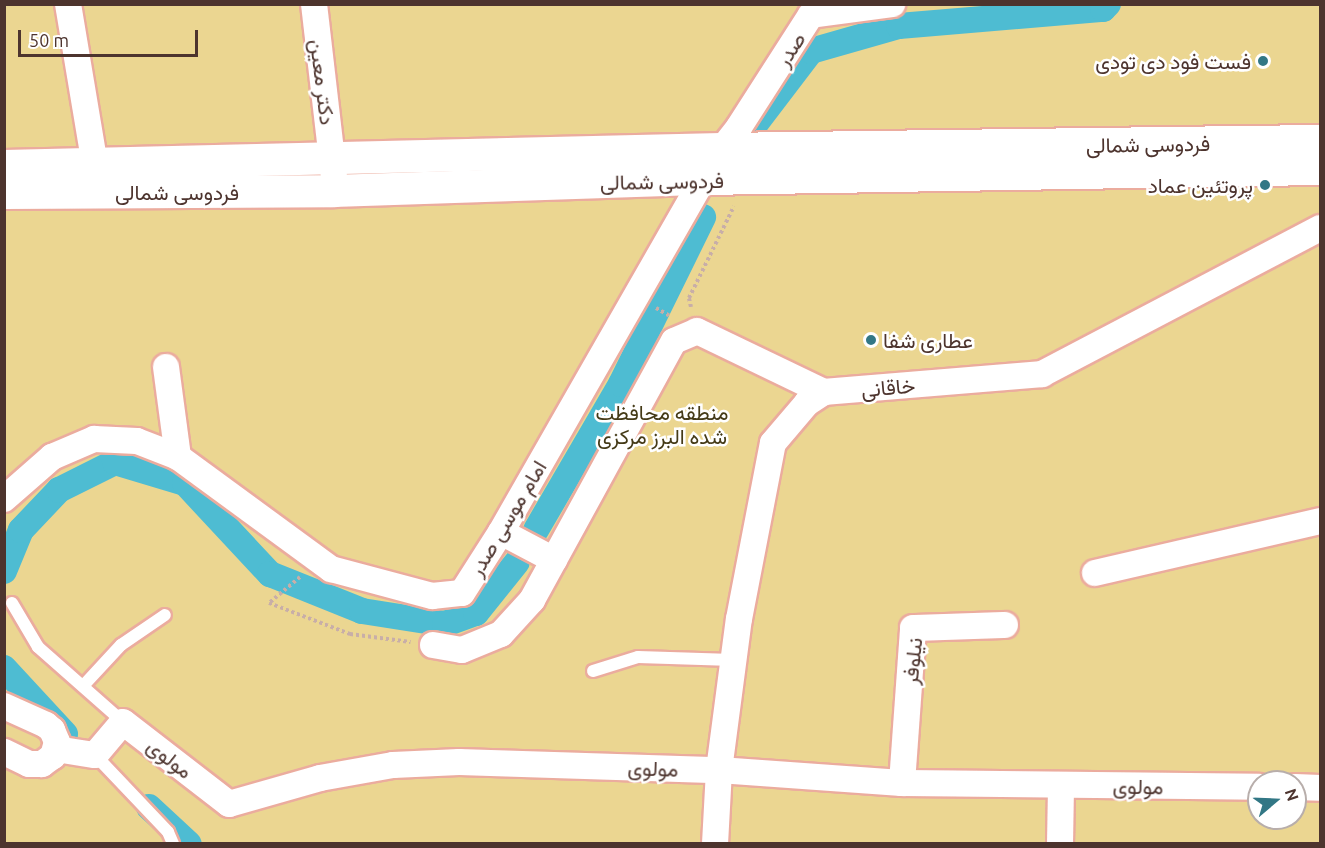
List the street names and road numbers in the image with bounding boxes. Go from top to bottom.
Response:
street label: صدر [770,27,810,71]
street label: دکتر معین [305,38,341,126]
street label: فردوسی شمالی [1086,130,1210,158]
street label: فردوسی شمالی [600,167,724,195]
street label: فردوسی شمالی [115,179,239,205]
street label: خاقانی [860,372,916,402]
street label: امام موسی صدر [463,456,551,580]
street label: نیلوفر [897,636,927,686]
street label: مولوی [142,732,198,784]
street label: مولوی [627,755,679,781]
street label: مولوی [1112,773,1164,799]

